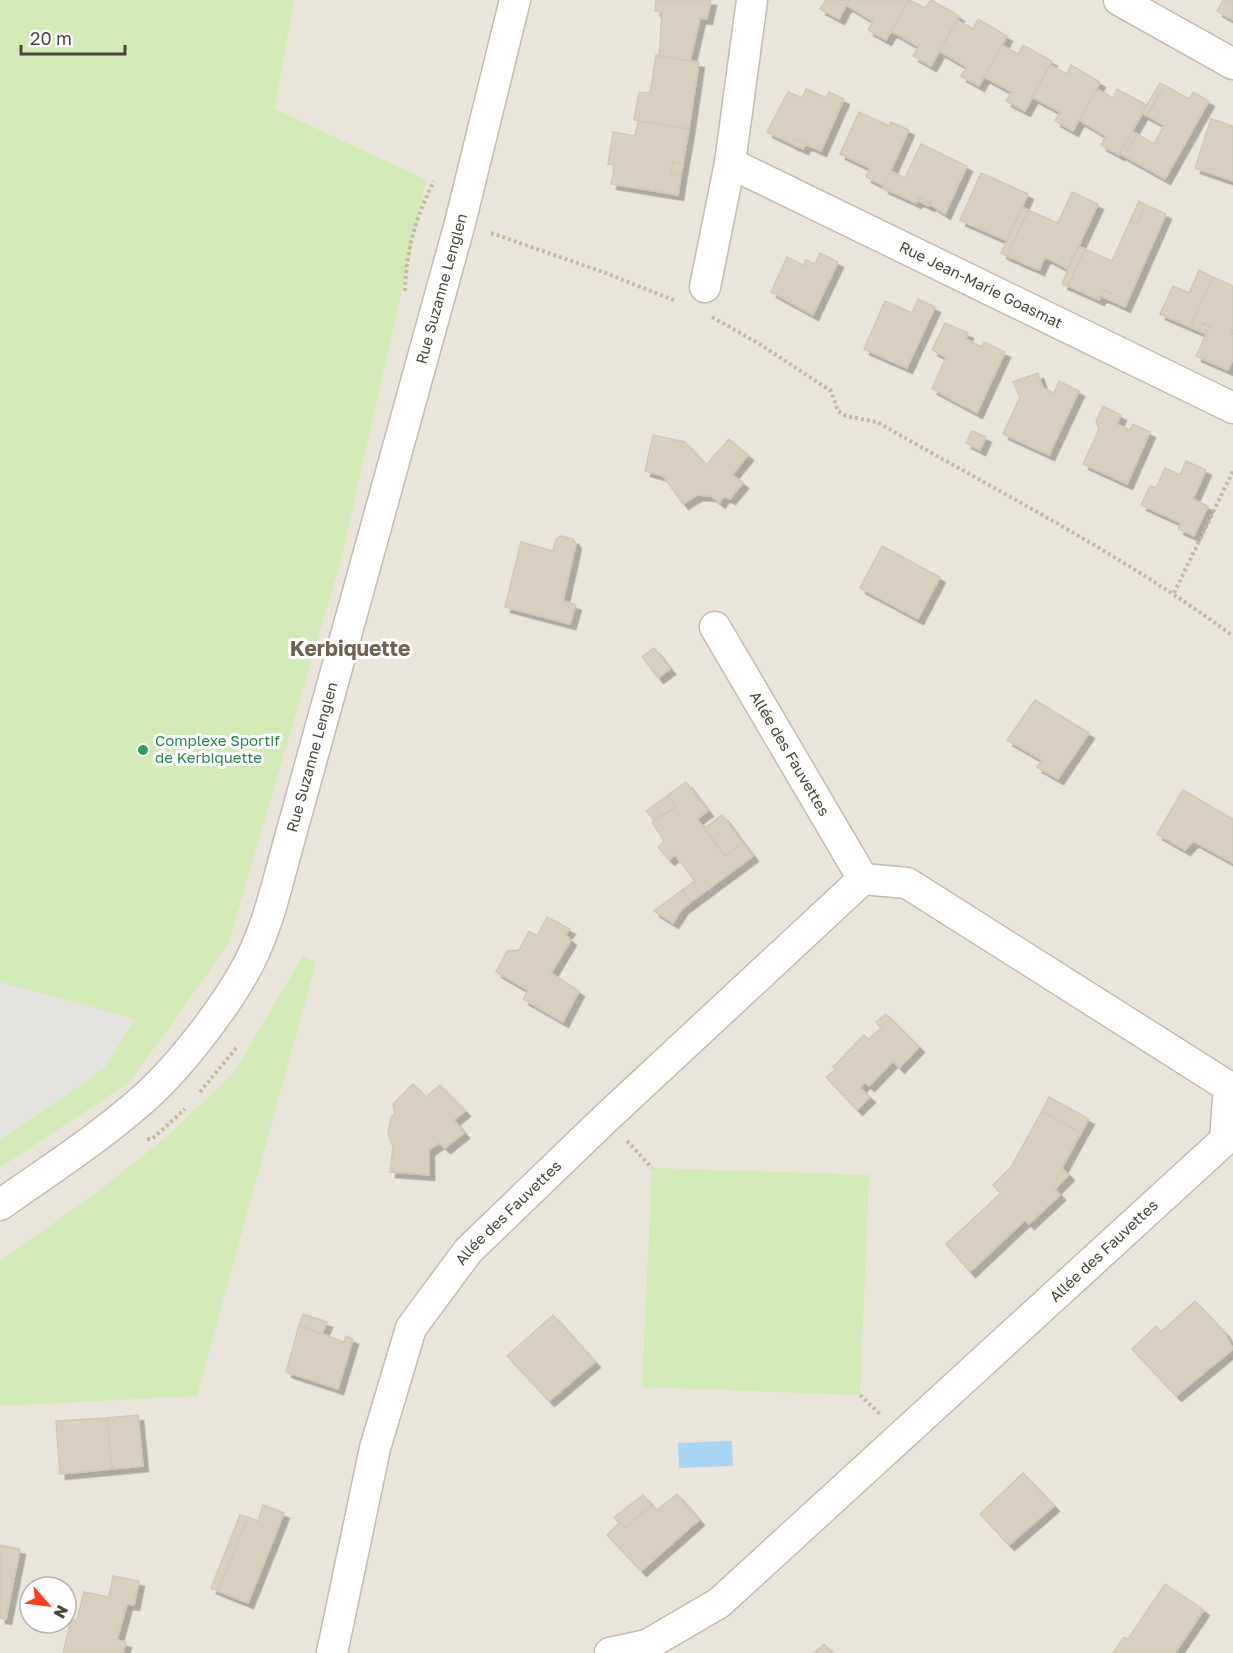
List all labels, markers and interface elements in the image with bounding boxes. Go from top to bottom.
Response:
scale bar [21,18,124,56]
text: 20 m [30,27,72,49]
street label: Rue Suzanne Lenglen [411,211,470,366]
street label: Rue Jean-Marie Goasmat [897,237,1066,332]
district label: Kerbiquette [290,635,410,661]
street label: Rue Suzanne Lenglen [282,680,341,834]
street label: Allée des Fauvettes [747,688,834,819]
place label: Complexe Sportif de Kerbiquette [155,731,280,766]
marker: Complexe Sportif de Kerbiquette [136,743,150,757]
street label: Allée des Fauvettes [451,1156,564,1268]
street label: Allée des Fauvettes [1045,1195,1161,1305]
north arrow [18,1575,78,1635]
text: N [50,1602,73,1622]

